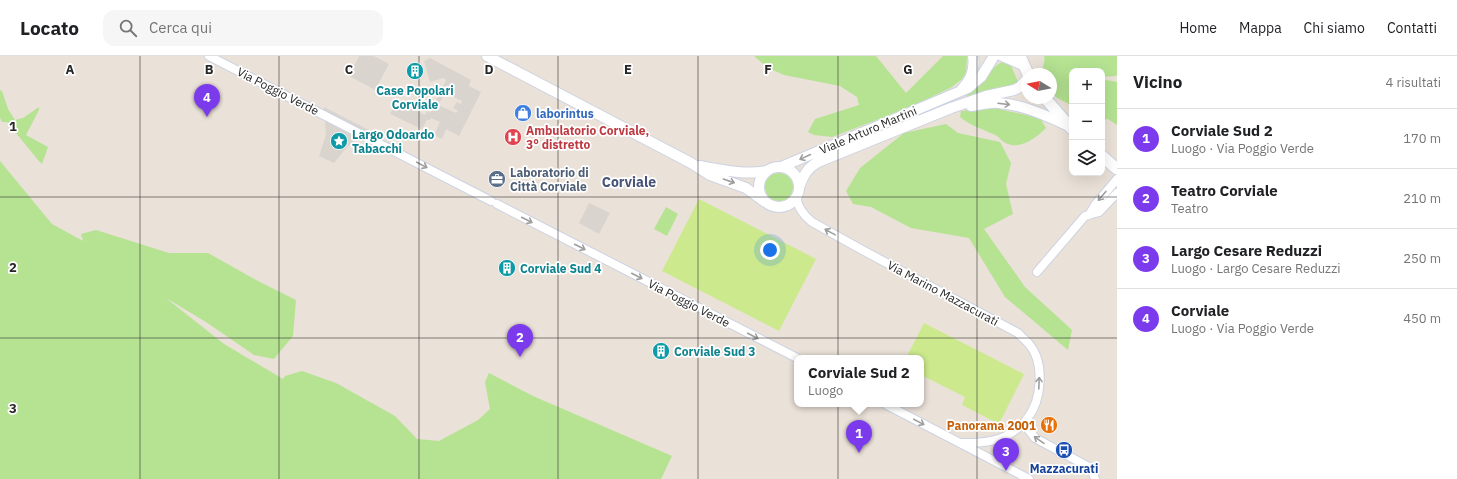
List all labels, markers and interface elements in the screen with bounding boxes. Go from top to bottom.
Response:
search box [103,10,383,46]
text: Locato [20,16,79,40]
icon: search [117,17,139,39]
text: Cerca qui [149,18,212,37]
text: Home [1179,19,1217,37]
text: Mappa [1239,19,1282,37]
text: Chi siamo [1304,19,1365,37]
text: Contatti [1387,19,1437,37]
text: A [66,61,75,78]
text: B [205,61,214,78]
text: C [345,61,354,78]
building icon: Case Popolari Corviale [405,61,425,81]
text: D [484,61,494,78]
text: E [624,61,632,78]
text: F [764,61,772,78]
text: G [903,61,913,78]
street label: Via Poggio Verde [235,64,322,118]
north arrow [1021,68,1057,104]
map controls [1069,68,1105,176]
button: + [1069,68,1105,104]
text: Vicino [1133,71,1182,93]
text: 4 risultati [1386,74,1441,91]
place label: Case Popolari Corviale [376,83,454,112]
pin: 4 [194,84,220,117]
one-way arrow [997,100,1010,108]
shop icon: laborintus [513,103,533,123]
street label: Viale Arturo Martini [817,103,919,157]
button: − [1069,104,1105,140]
place label: laborintus [536,106,594,121]
text: 1 [9,118,17,135]
text: Corviale Sud 2 [1171,121,1273,140]
place label: Ambulatorio Corviale, 3° distretto [526,123,649,152]
place label: Largo Odoardo Tabacchi [352,127,435,156]
hospital icon: Ambulatorio Corviale, 3° distretto [503,127,523,147]
text: 1 [1142,130,1150,147]
text: 170 m [1403,130,1441,147]
place icon: Largo Odoardo Tabacchi [329,131,349,151]
button: layers [1069,140,1105,176]
text: Luogo · Via Poggio Verde [1171,140,1314,157]
one-way arrow [799,154,811,161]
one-way arrow [416,162,428,170]
place label: Laboratorio di Città Corviale [510,165,589,194]
office icon: Laboratorio di Città Corviale [487,169,507,189]
district label: Corviale [602,173,656,191]
one-way arrow [723,178,735,186]
text: Teatro Corviale [1171,181,1278,200]
text: 2 [1142,190,1150,207]
text: 210 m [1403,190,1441,207]
one-way arrow [1098,191,1107,202]
text: Teatro [1171,200,1208,217]
one-way arrow [521,217,533,224]
one-way arrow [824,227,836,235]
your location [760,240,780,260]
text: Largo Cesare Reduzzi [1171,241,1322,260]
one-way arrow [573,244,585,251]
text: 3 [1142,250,1150,267]
text: 250 m [1403,250,1441,267]
street label: Via Marino Mazzacurati [885,257,1001,329]
building icon: Corviale Sud 4 [497,258,517,278]
text: 2 [9,259,17,276]
text: Luogo · Largo Cesare Reduzzi [1171,260,1340,277]
place label: Corviale Sud 4 [520,261,601,276]
one-way arrow [631,273,643,280]
street label: Via Poggio Verde [646,276,733,330]
text: Corviale [1171,301,1229,320]
text: 4 [1142,310,1150,327]
text: 450 m [1403,310,1441,327]
text: Luogo · Via Poggio Verde [1171,320,1314,337]
pin: 2 [507,324,533,357]
one-way arrow [747,332,759,340]
building icon: Corviale Sud 3 [651,341,671,361]
place label: Corviale Sud 3 [674,344,755,359]
popup [794,355,924,407]
text: Corviale Sud 2 [808,363,910,382]
one-way arrow [1035,377,1043,390]
text: Luogo [808,382,843,399]
text: 3 [9,400,17,417]
restaurant icon: Panorama 2001 [1039,415,1059,435]
place label: Panorama 2001 [947,418,1036,433]
one-way arrow [913,419,925,426]
pin: 1 [846,420,872,453]
one-way arrow [1034,436,1045,444]
pin: 3 [993,438,1019,471]
bus stop icon: Mazzacurati [1054,440,1074,460]
place label: Mazzacurati [1030,461,1098,476]

